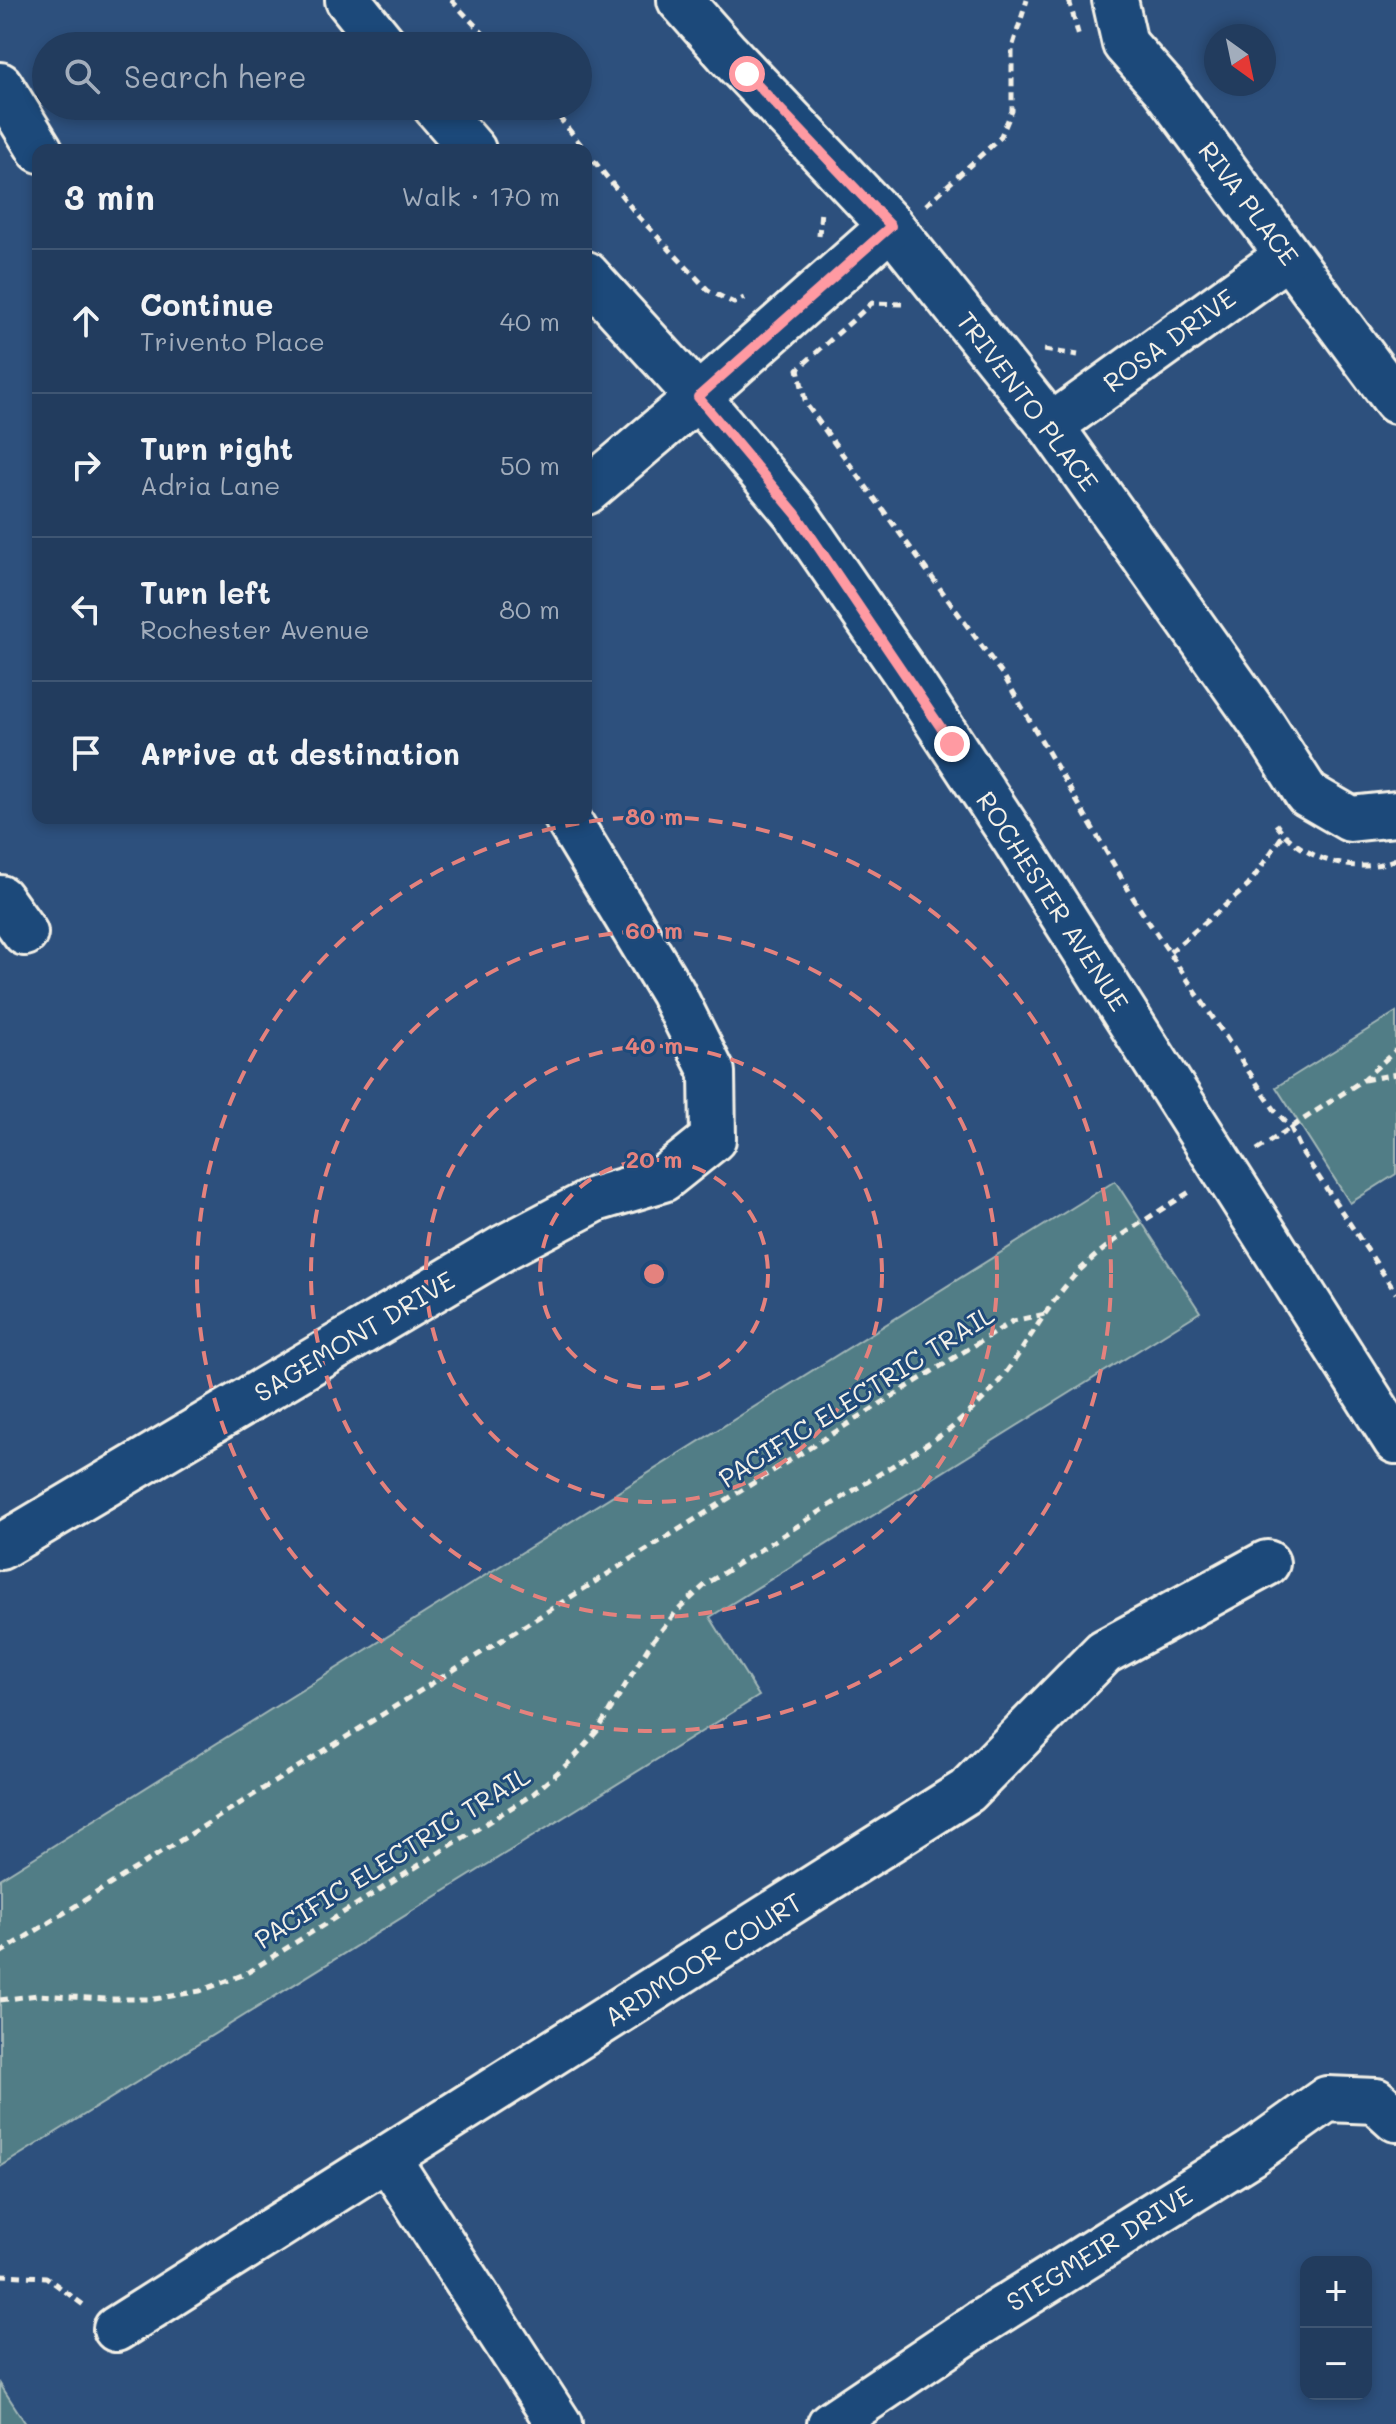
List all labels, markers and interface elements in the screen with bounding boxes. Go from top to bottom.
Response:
north arrow [1204,24,1276,96]
search box [32,32,592,120]
icon: search [60,54,104,98]
text: Search here [124,56,307,96]
route start [729,56,765,92]
street label: RIVA PLACE [1191,134,1307,272]
text: 3 min [64,174,155,219]
text: Walk · 170 m [402,179,560,213]
street label: ROSA DRIVE [1096,280,1242,400]
text: Continue [140,284,273,324]
icon: ahead [64,299,108,343]
text: 40 m [500,304,560,338]
street label: TRIVENTO PLACE [949,304,1107,498]
text: Trivento Place [140,324,325,358]
text: Turn right [140,428,293,468]
icon: right [64,443,108,487]
text: 50 m [500,448,560,482]
text: Adria Lane [140,468,280,502]
text: Turn left [140,572,271,612]
icon: left [64,587,108,631]
text: 80 m [499,592,560,626]
text: Rochester Avenue [140,612,370,646]
route end [934,726,970,762]
icon: arrive [64,731,108,775]
text: Arrive at destination [140,733,460,773]
street label: ROCHESTER AVENUE [969,785,1137,1017]
text: 80 m [625,800,683,831]
text: 60 m [625,914,683,945]
text: 40 m [625,1029,683,1060]
text: 20 m [626,1143,682,1174]
centre of rings [640,1260,668,1288]
street label: SAGEMONT DRIVE [248,1263,460,1409]
street label: PACIFIC ELECTRIC TRAIL [712,1297,1000,1495]
street label: PACIFIC ELECTRIC TRAIL [248,1758,536,1956]
street label: ARDMOOR COURT [598,1884,808,2034]
street label: STEGMEIR DRIVE [1000,2177,1198,2319]
map controls [1300,2256,1372,2400]
button: + [1300,2256,1372,2328]
button: − [1300,2328,1372,2400]

